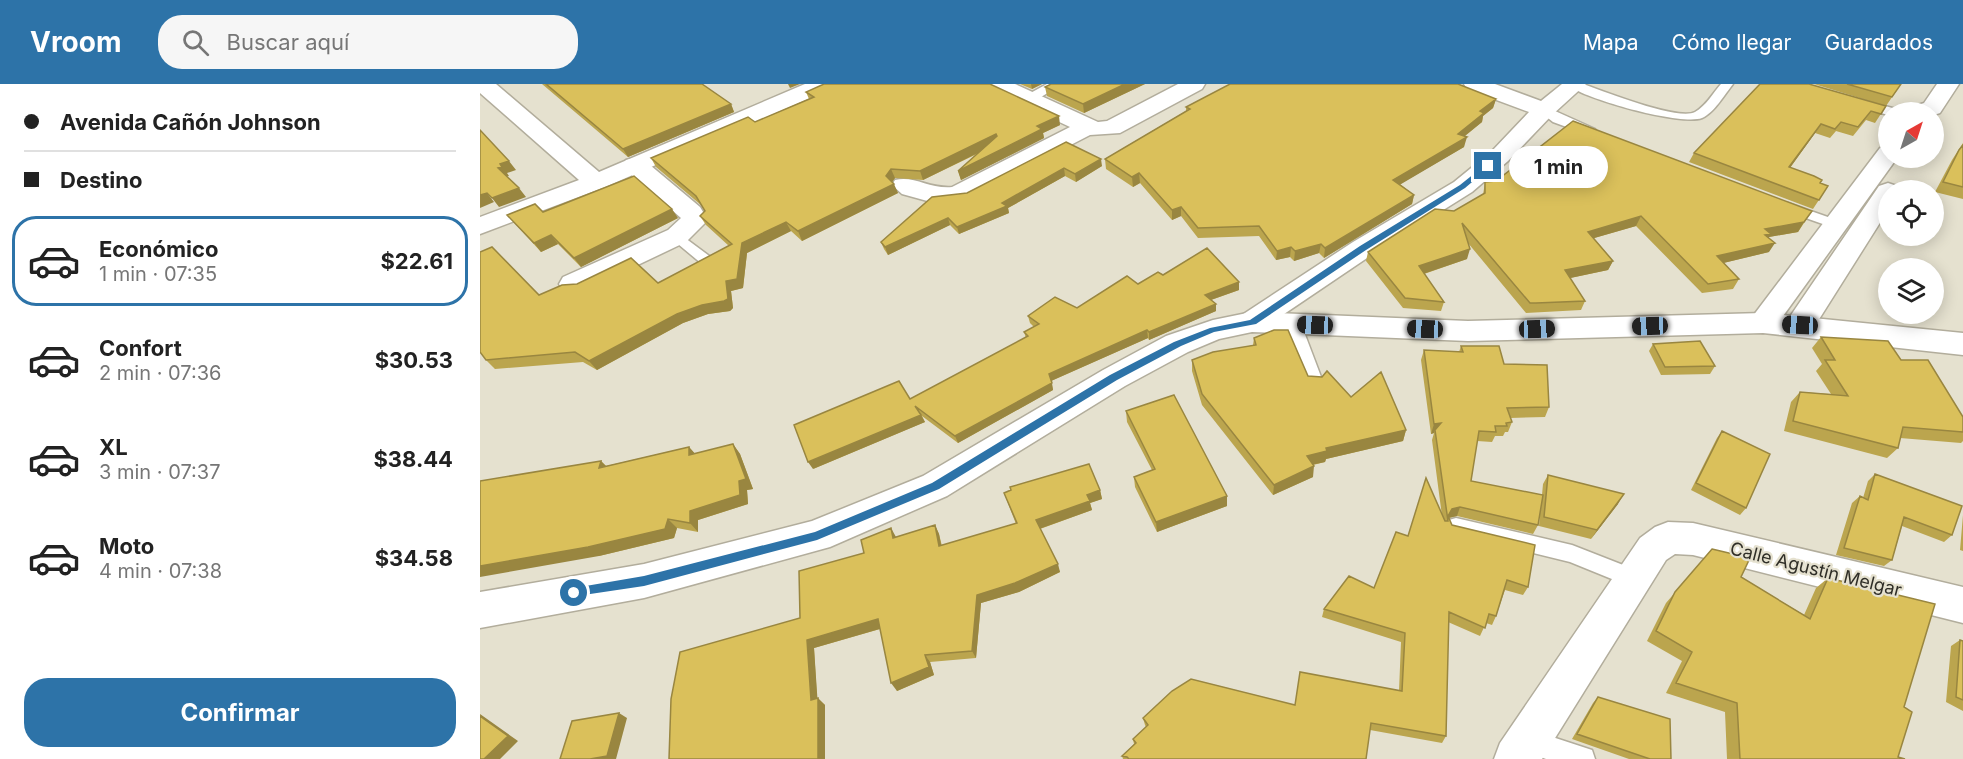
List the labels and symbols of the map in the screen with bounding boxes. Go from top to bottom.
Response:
north arrow [1878,102,1944,168]
callout: 1 min [1509,145,1608,187]
route end [1474,152,1501,179]
car [1297,315,1333,335]
car [1782,315,1818,335]
car [1632,316,1668,336]
car [1407,319,1443,339]
car [1519,319,1555,339]
street label: Calle Agustín Melgar [1728,538,1904,601]
route start [560,579,587,606]

